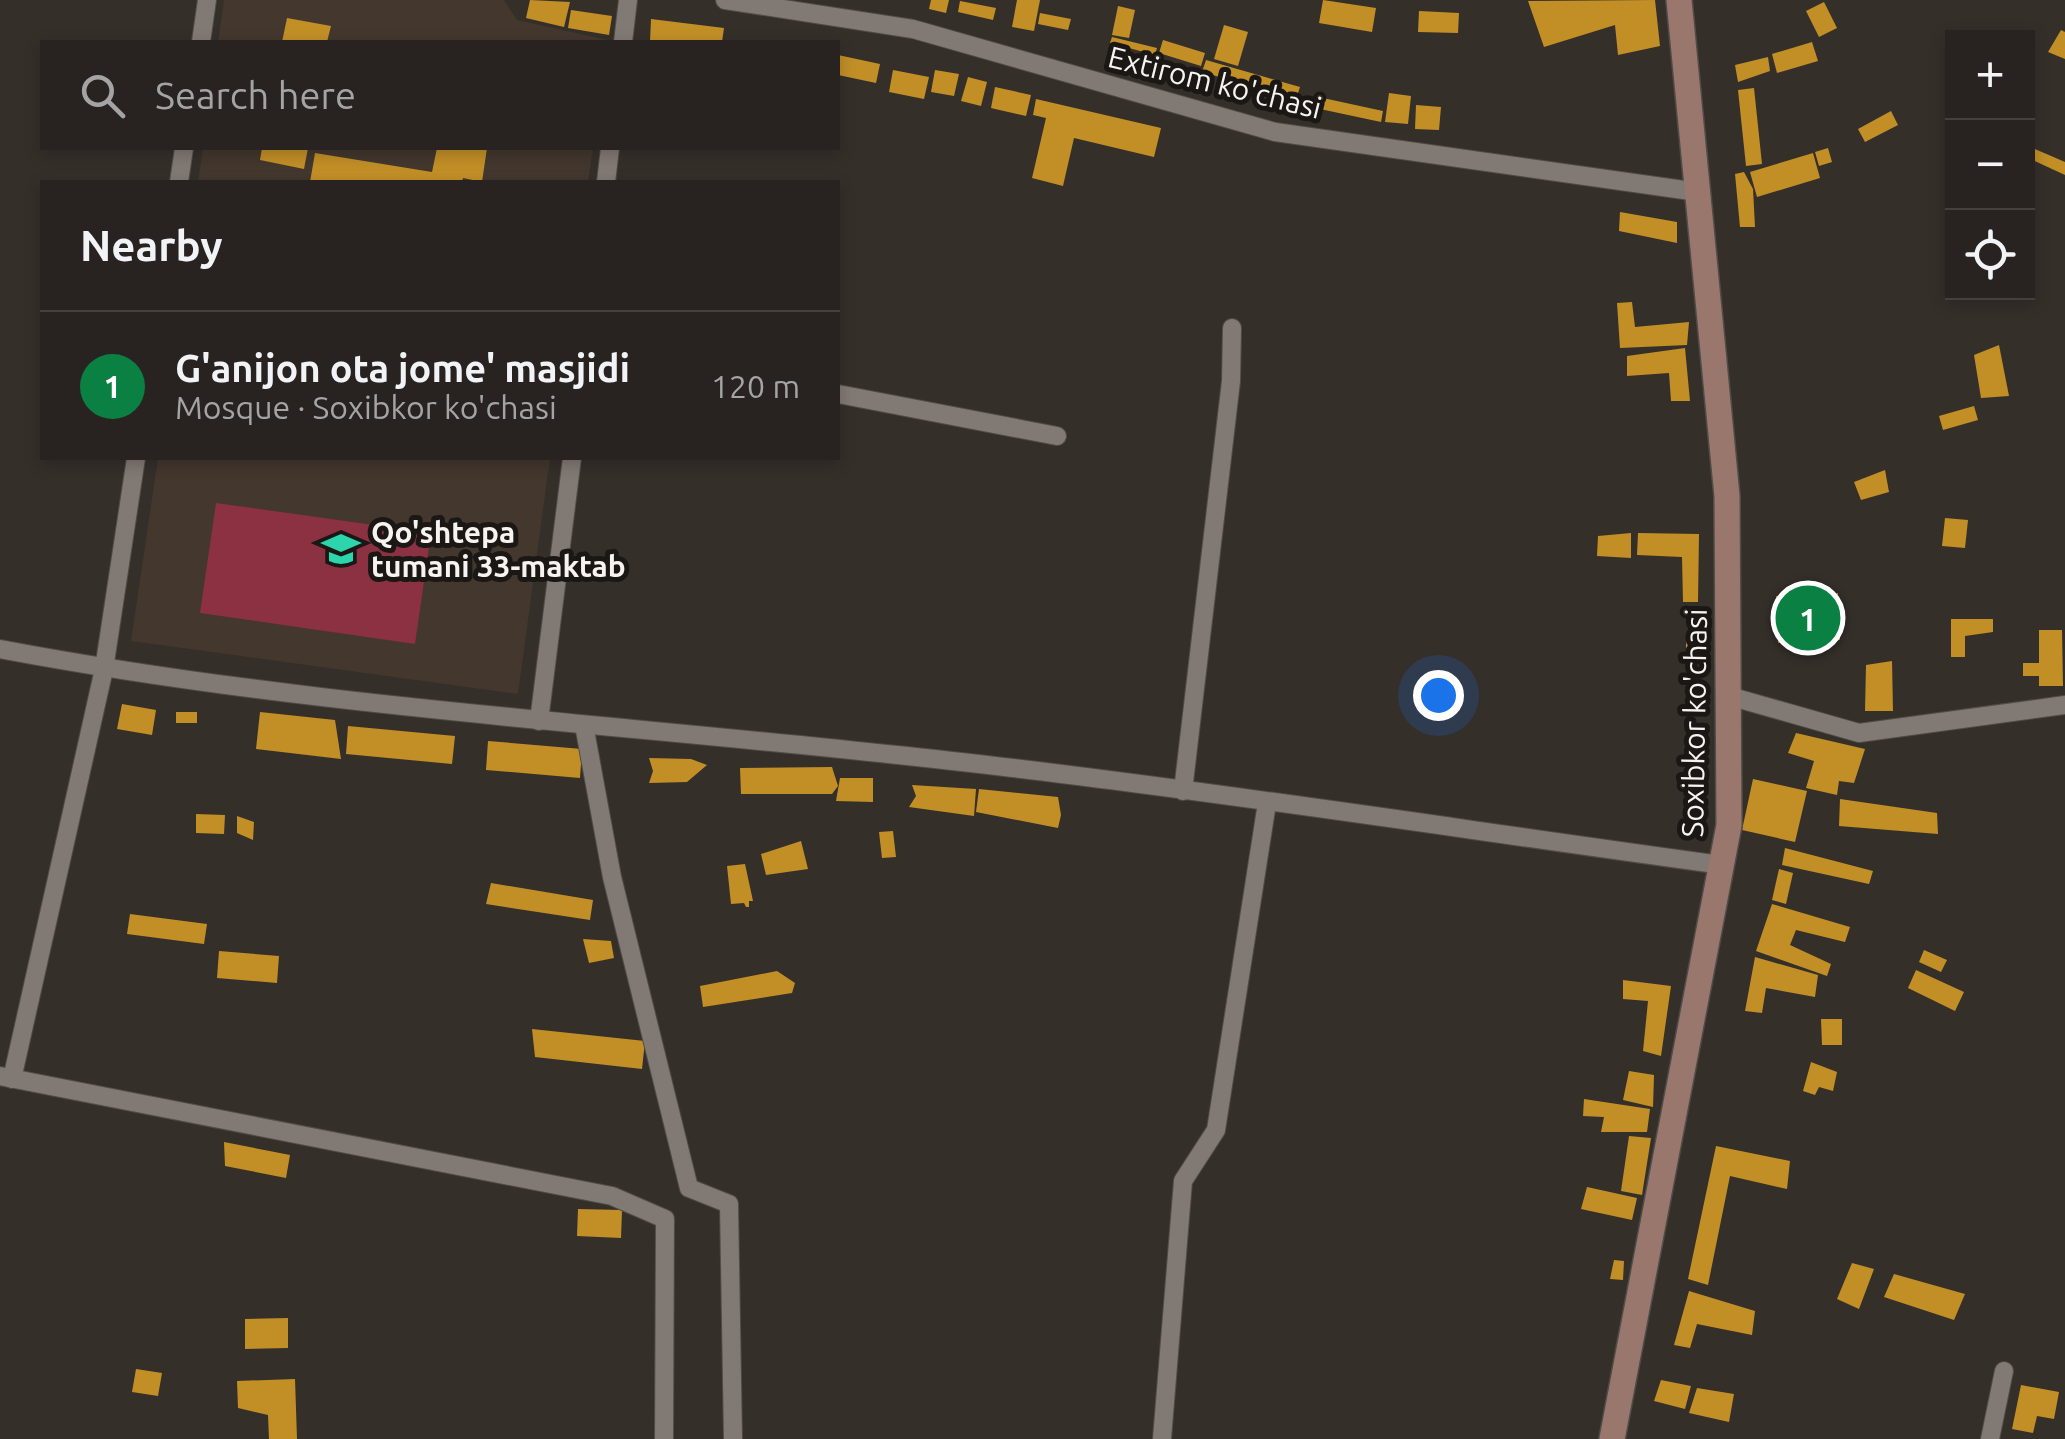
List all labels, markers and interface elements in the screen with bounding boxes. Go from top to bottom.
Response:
map controls [1945,30,2035,300]
button: + [1945,30,2035,120]
street label: Extirom ko'chasi [1105,39,1325,125]
search box [40,40,840,150]
icon: search [75,68,130,123]
text: Search here [155,74,356,116]
button: − [1945,120,2035,210]
button: locate [1945,210,2035,300]
text: Nearby [80,222,223,269]
text: G'anijon ota jome' masjidi [175,347,630,389]
text: 1 [103,368,122,404]
text: 120 m [711,368,800,404]
text: Mosque · Soxibkor ko'chasi [175,389,557,425]
place label: Qo'shtepa tumani 33-maktab [371,515,626,583]
school or university icon: Qo'shtepa tumani 33-maktab [320,528,362,570]
pin: 1 [1776,580,1840,656]
street label: Soxibkor ko'chasi [1675,608,1713,838]
your location [1413,670,1464,721]

